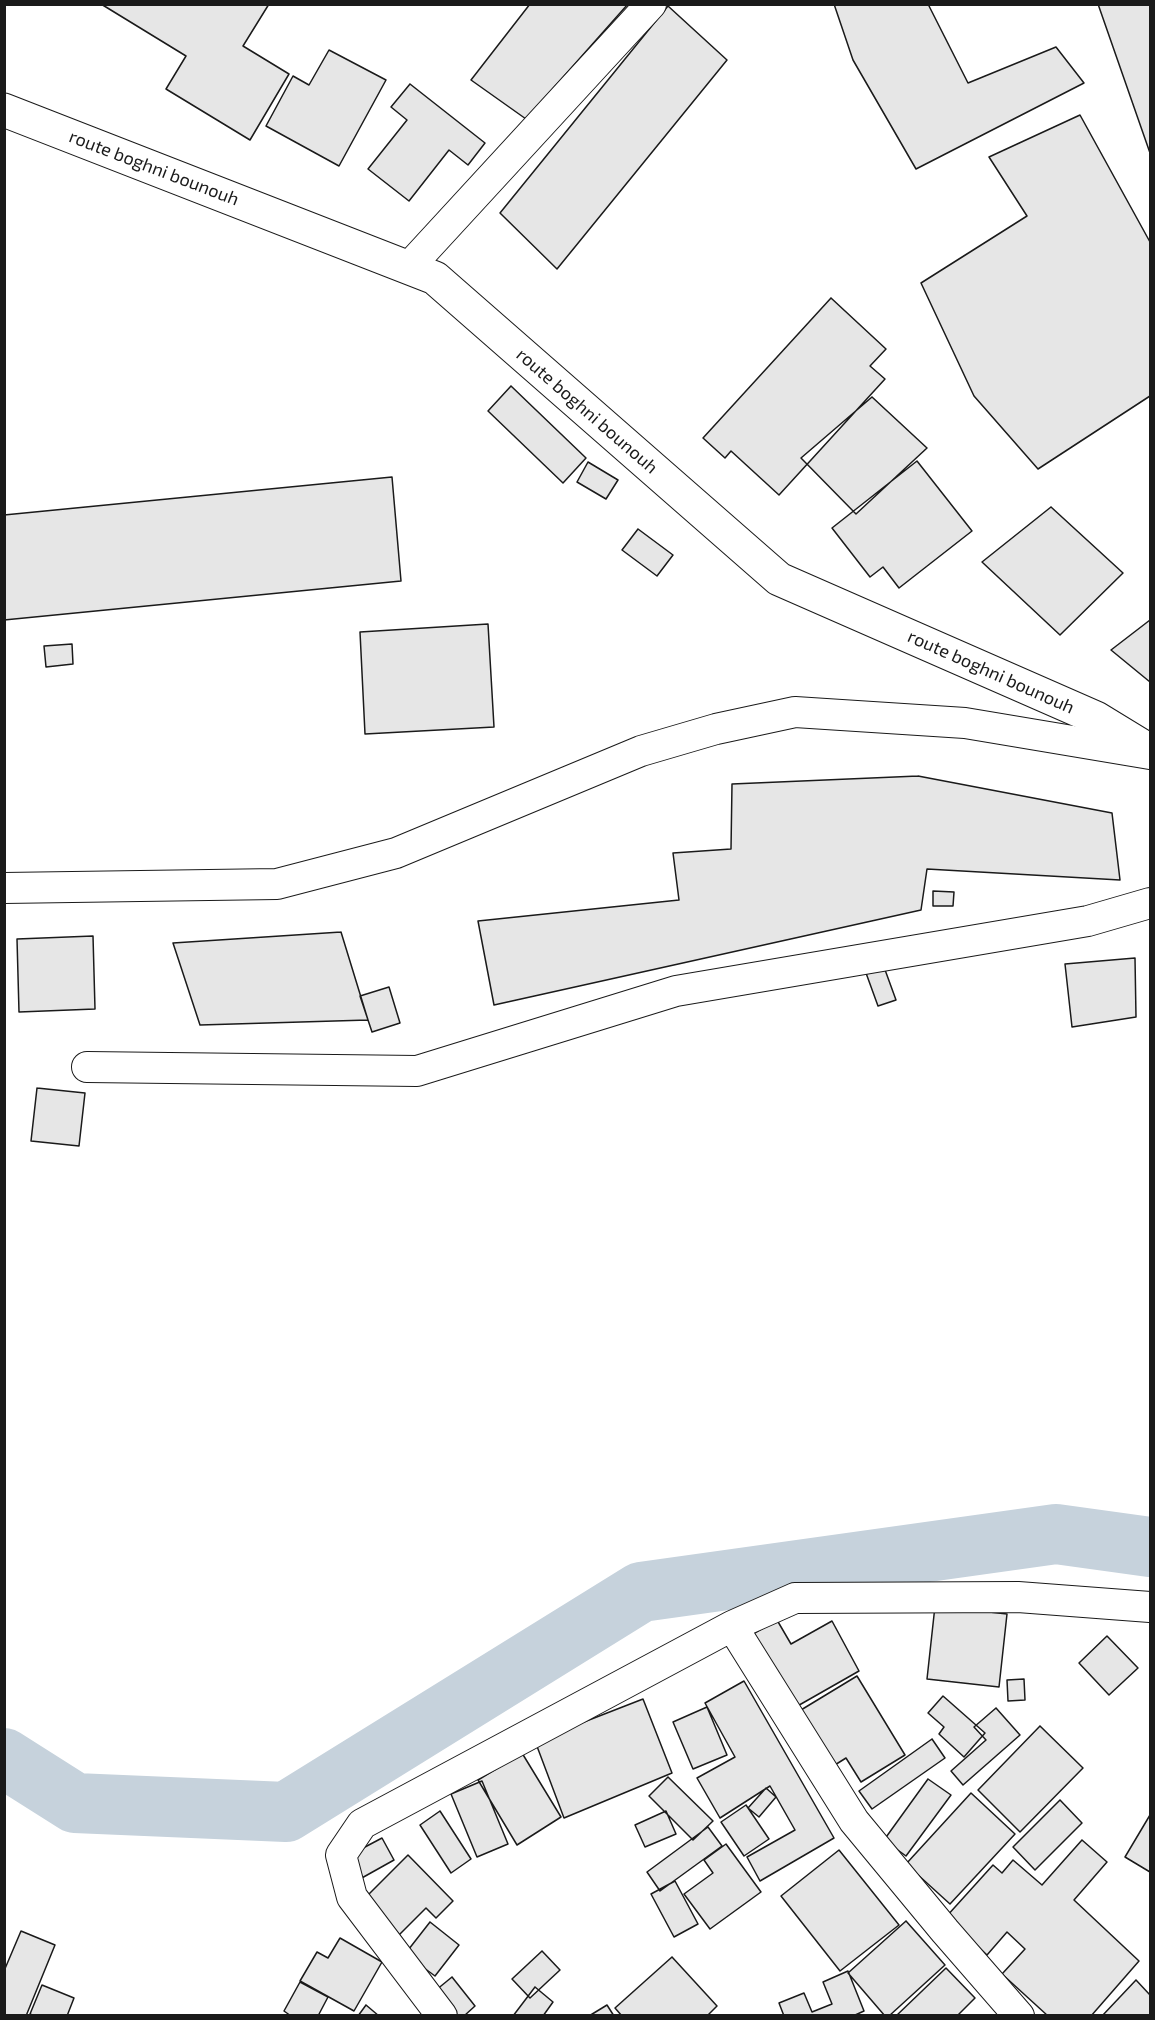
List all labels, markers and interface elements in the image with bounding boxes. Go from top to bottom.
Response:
street label: route boghni bounouh [66,126,242,210]
street label: route boghni bounouh [512,344,662,478]
street label: route boghni bounouh [904,626,1078,718]

